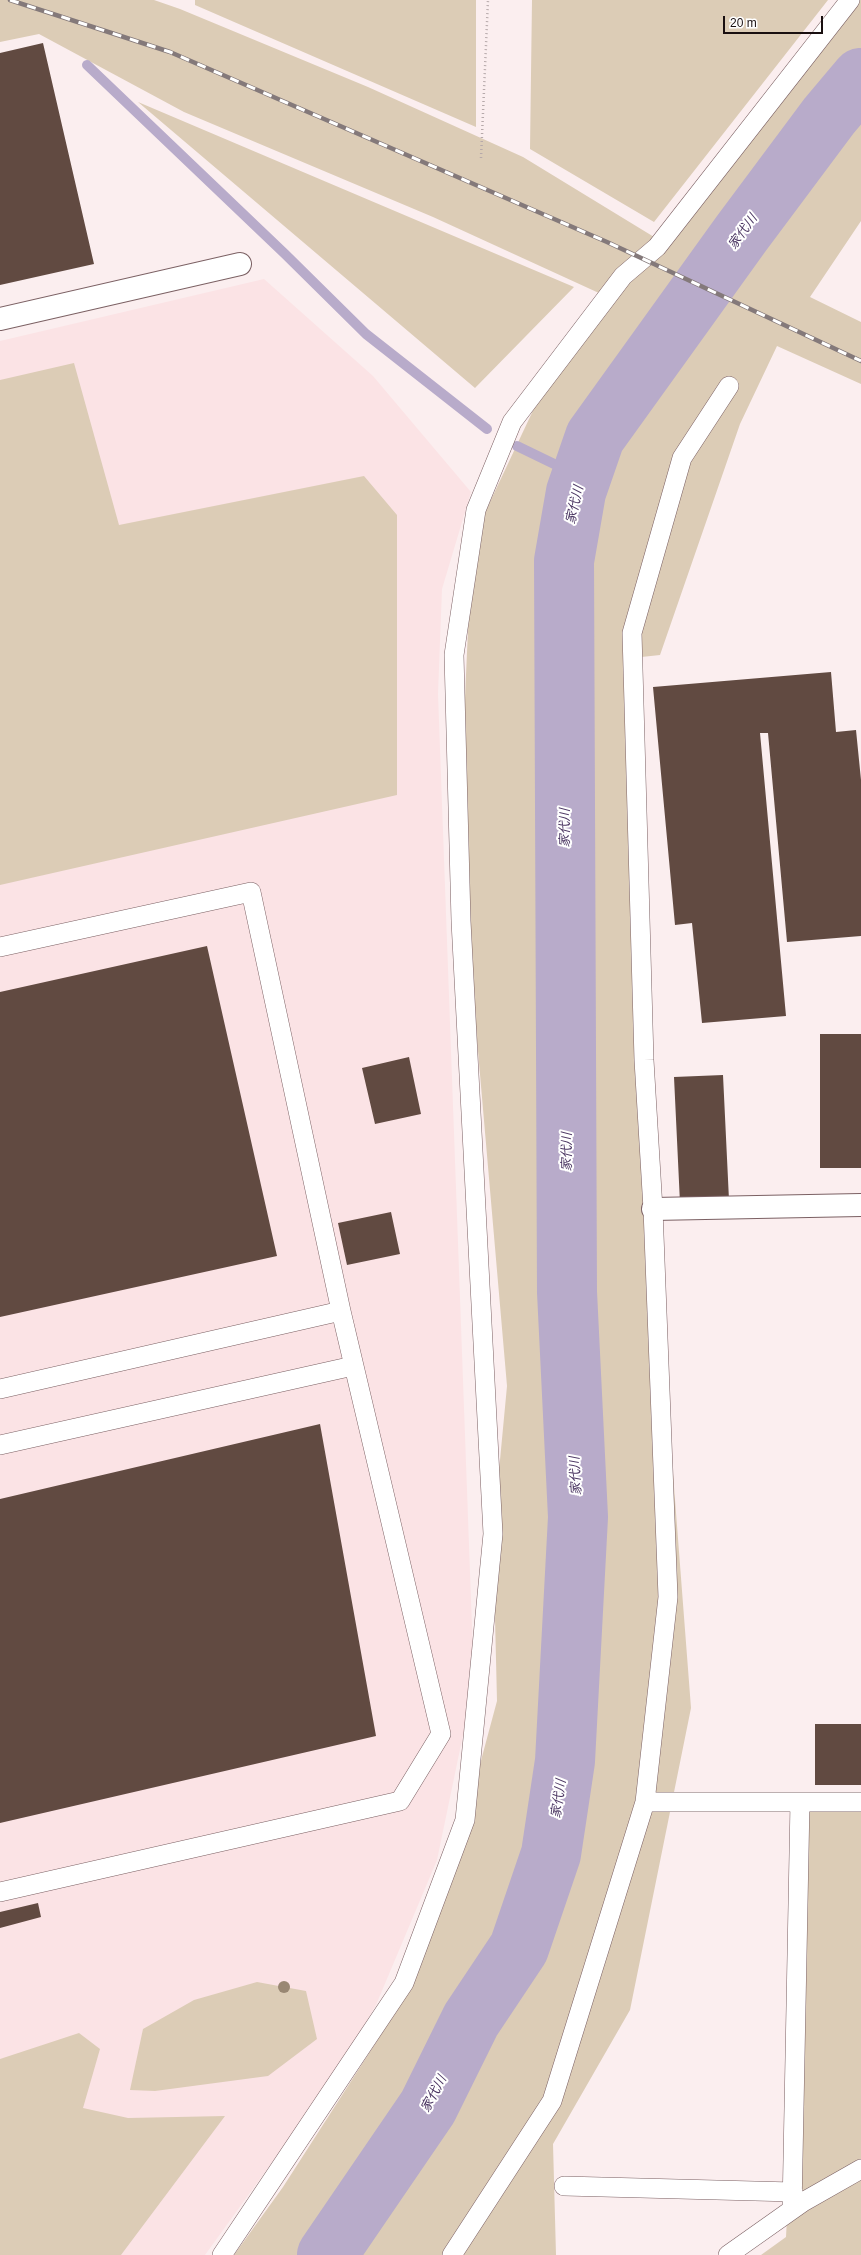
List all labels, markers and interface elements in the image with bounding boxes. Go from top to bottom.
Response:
scale bar [725,8,825,34]
text: 20 m [730,16,757,30]
water label: 家代川 [725,212,761,252]
water label: 家代川 [563,484,587,526]
water label: 家代川 [557,809,573,847]
water label: 家代川 [559,1133,575,1171]
water label: 家代川 [567,1456,585,1496]
water label: 家代川 [549,1779,569,1819]
water label: 家代川 [418,2073,450,2115]

